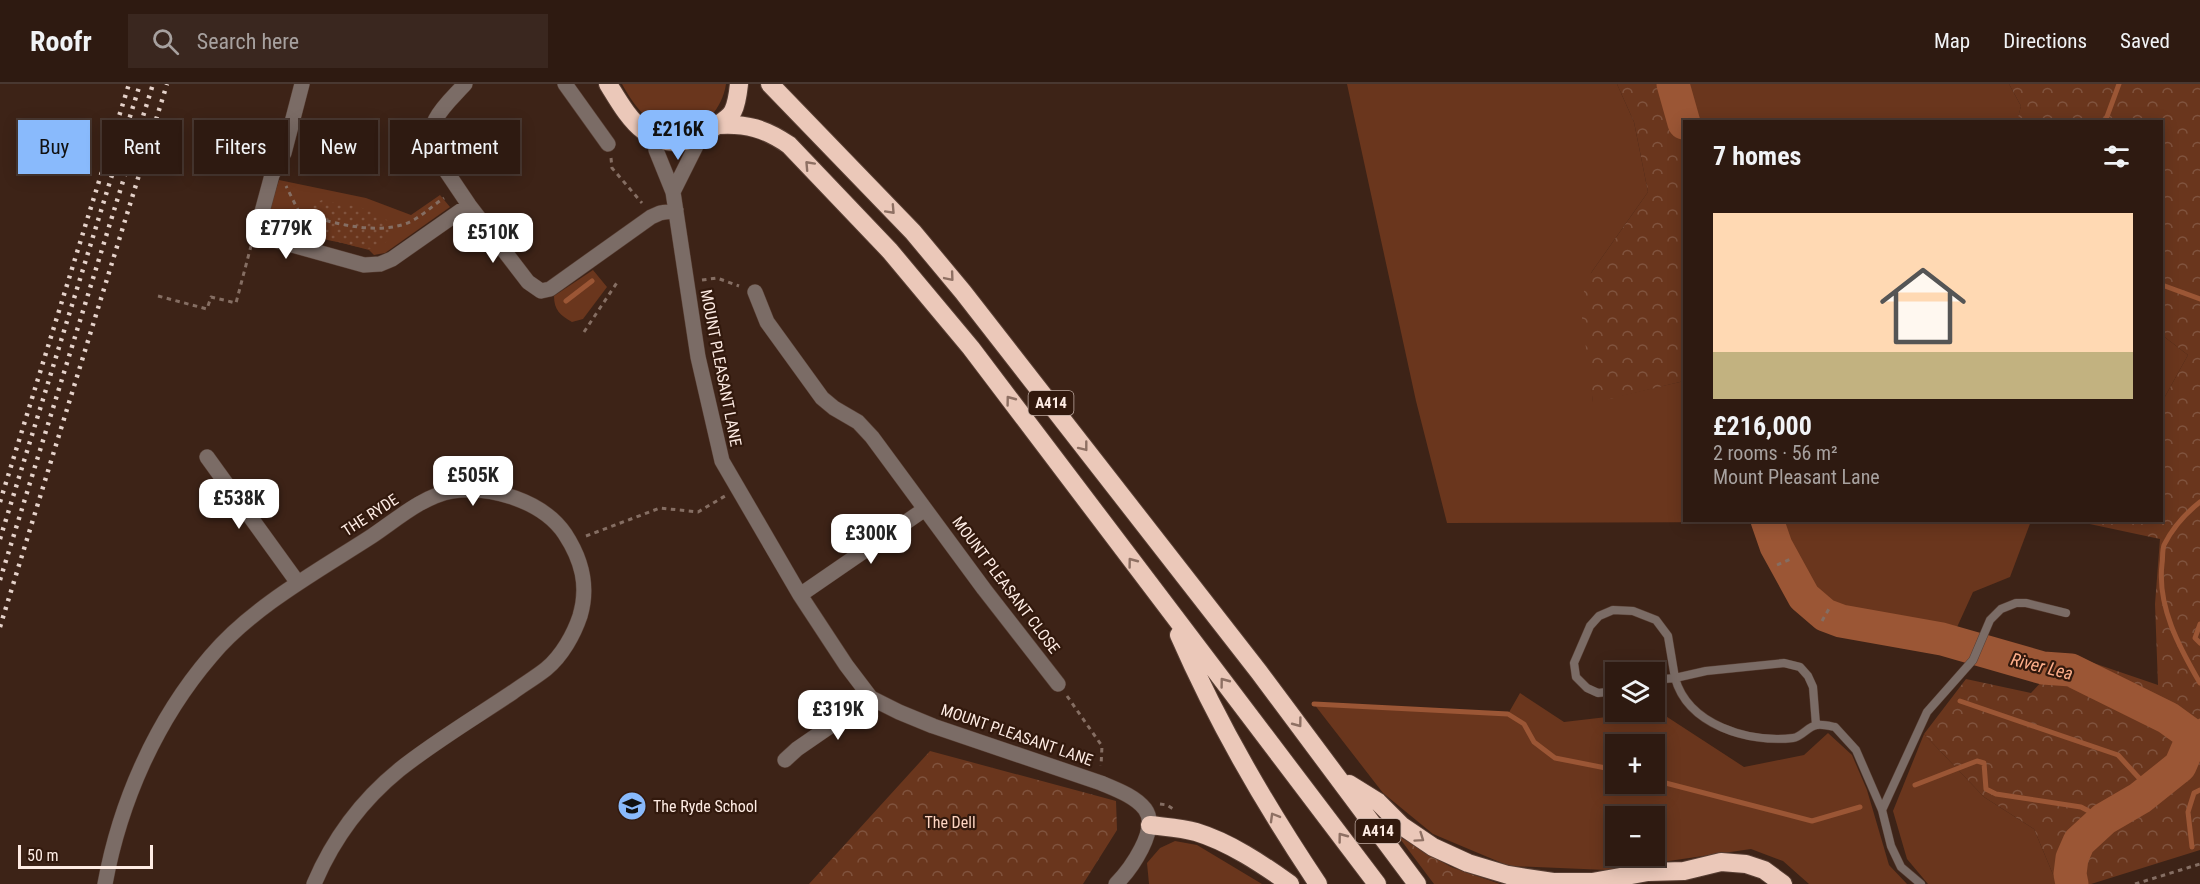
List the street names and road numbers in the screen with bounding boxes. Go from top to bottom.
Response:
street label: MOUNT PLEASANT LANE [696,288,746,448]
road number: A414 [1028,391,1074,415]
street label: THE RYDE [338,490,402,540]
street label: MOUNT PLEASANT CLOSE [948,513,1064,657]
street label: MOUNT PLEASANT LANE [939,700,1096,770]
road number: A414 [1356,819,1400,843]

